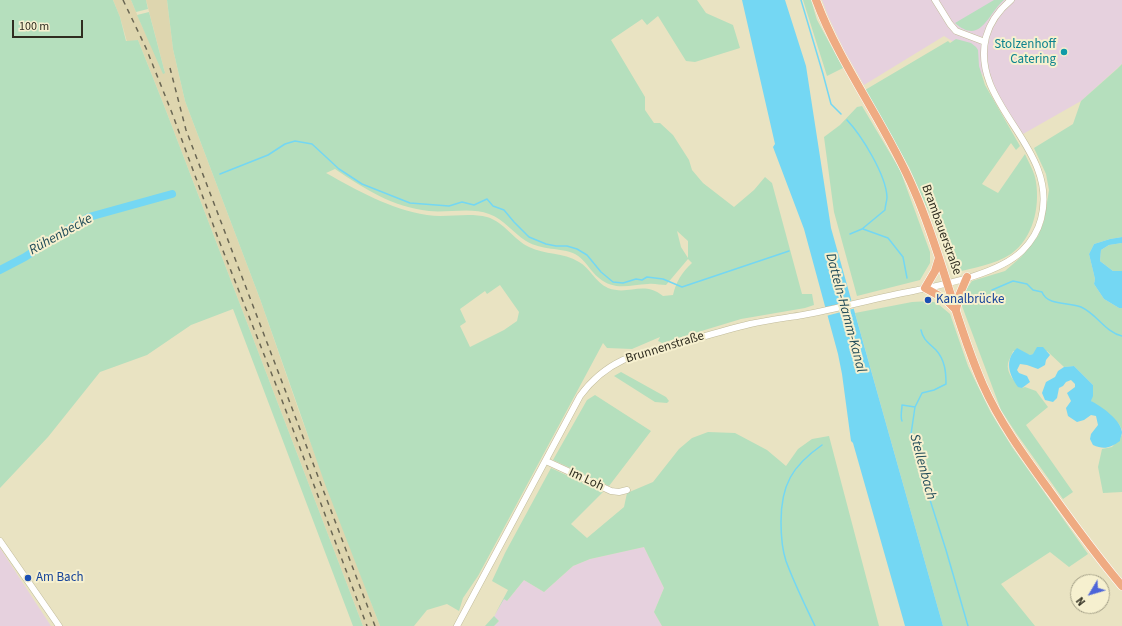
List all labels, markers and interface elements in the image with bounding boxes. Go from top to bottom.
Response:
scale bar [14,12,85,38]
text: 100 m [19,18,49,35]
place label: Stolzenhoff Catering [994,37,1056,68]
marker: Stolzenhoff Catering [1059,47,1069,57]
street label: Brambauerstraße [917,183,965,277]
water label: Rühenbecke [26,211,96,259]
water label: Datteln-Hamm-Kanal [821,252,869,374]
place label: Kanalbrücke [936,292,1004,308]
marker: Kanalbrücke [923,295,933,305]
street label: Brunnenstraße [624,329,706,367]
water label: Stellenbach [905,432,939,502]
street label: Im Loh [566,465,606,495]
place label: Am Bach [36,570,84,586]
marker: Am Bach [23,573,33,583]
north arrow [1070,574,1110,614]
text: N [1073,594,1089,609]

